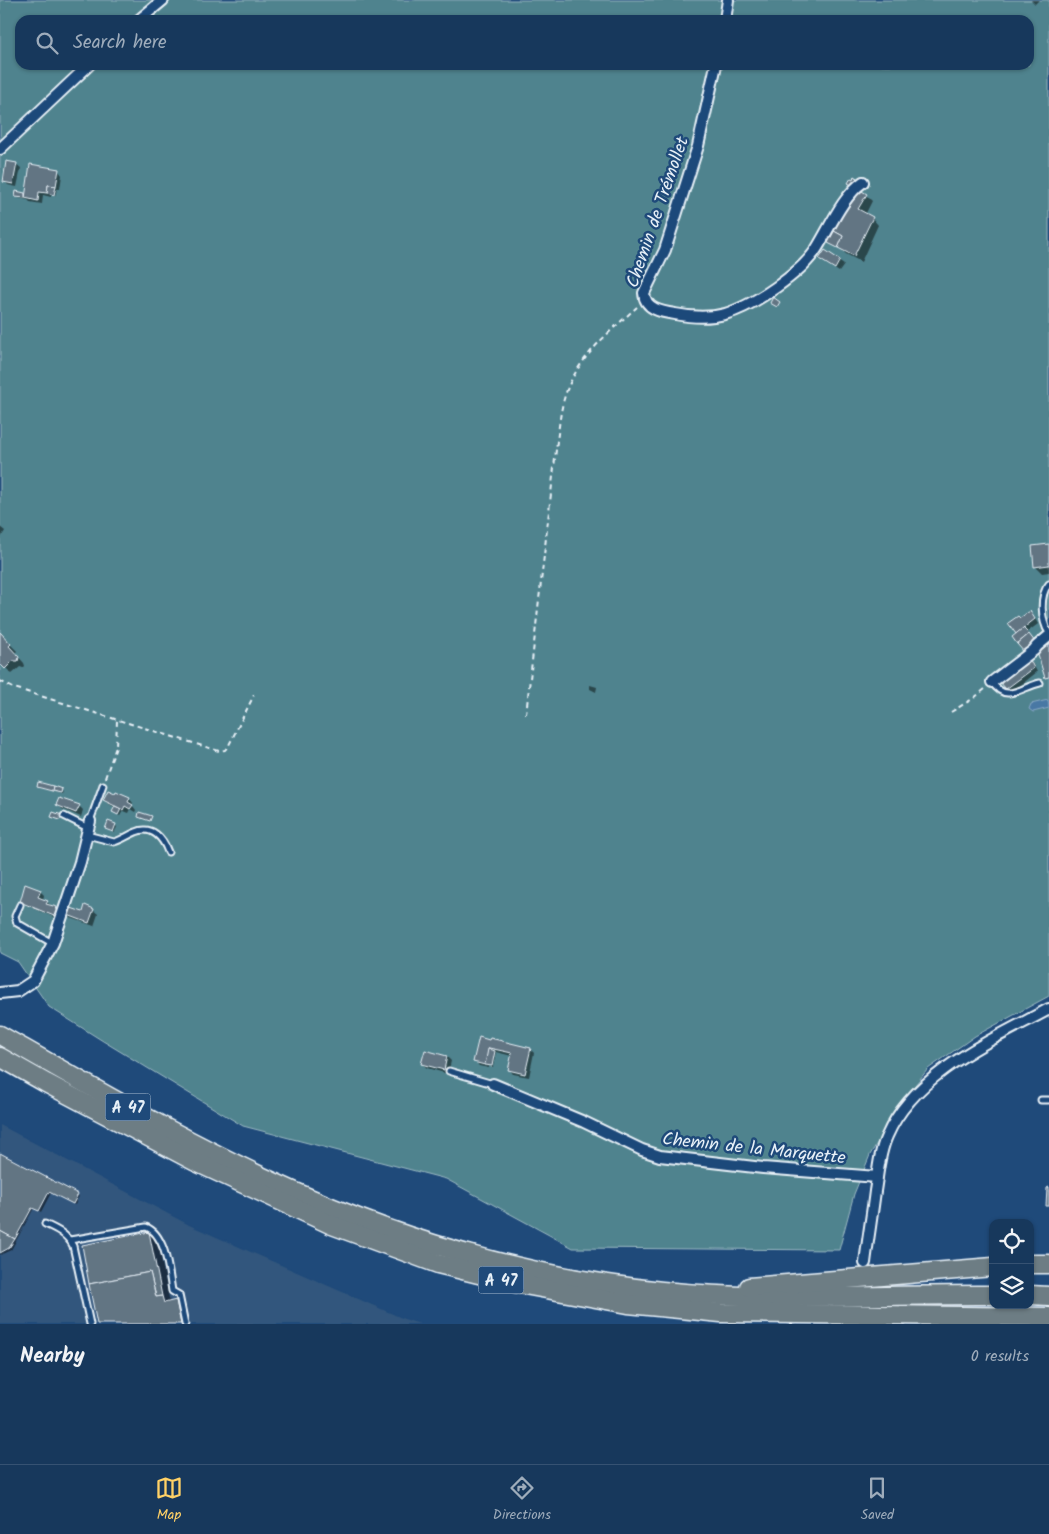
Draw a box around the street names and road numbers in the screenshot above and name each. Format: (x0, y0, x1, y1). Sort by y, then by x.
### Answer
street label: Chemin de Trémollet (619, 132, 698, 292)
road number: A 47 (106, 1094, 150, 1120)
street label: Chemin de la Marquette (661, 1125, 847, 1174)
road number: A 47 (478, 1266, 524, 1294)

